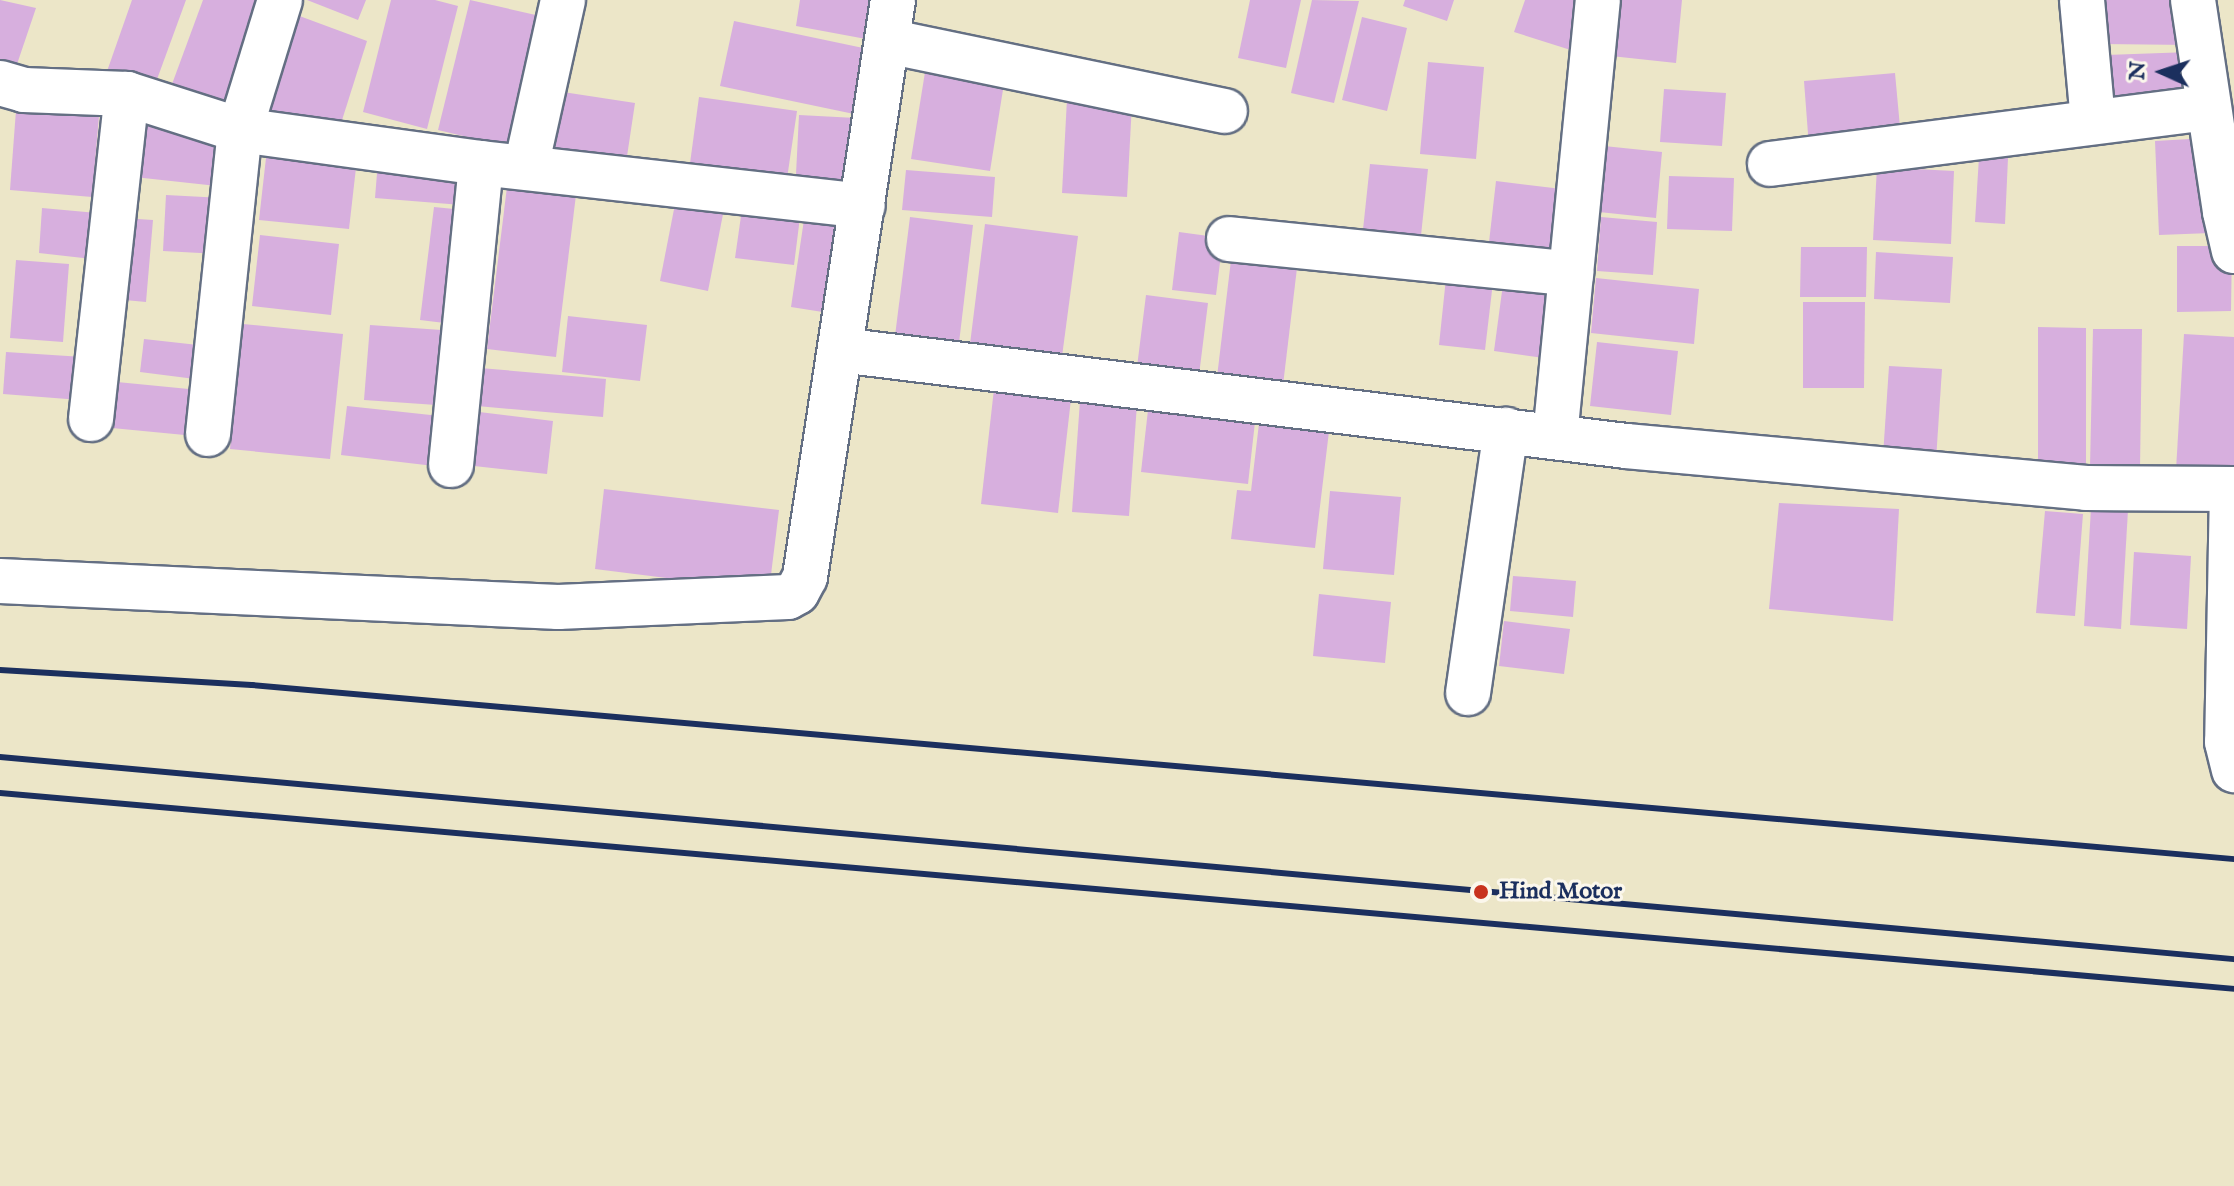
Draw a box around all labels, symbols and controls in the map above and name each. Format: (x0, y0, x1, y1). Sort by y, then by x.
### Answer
north arrow (2122, 32, 2202, 112)
text: N (2124, 61, 2153, 81)
place label: Hind Motor (1499, 878, 1622, 906)
marker: Hind Motor (1470, 881, 1492, 903)

